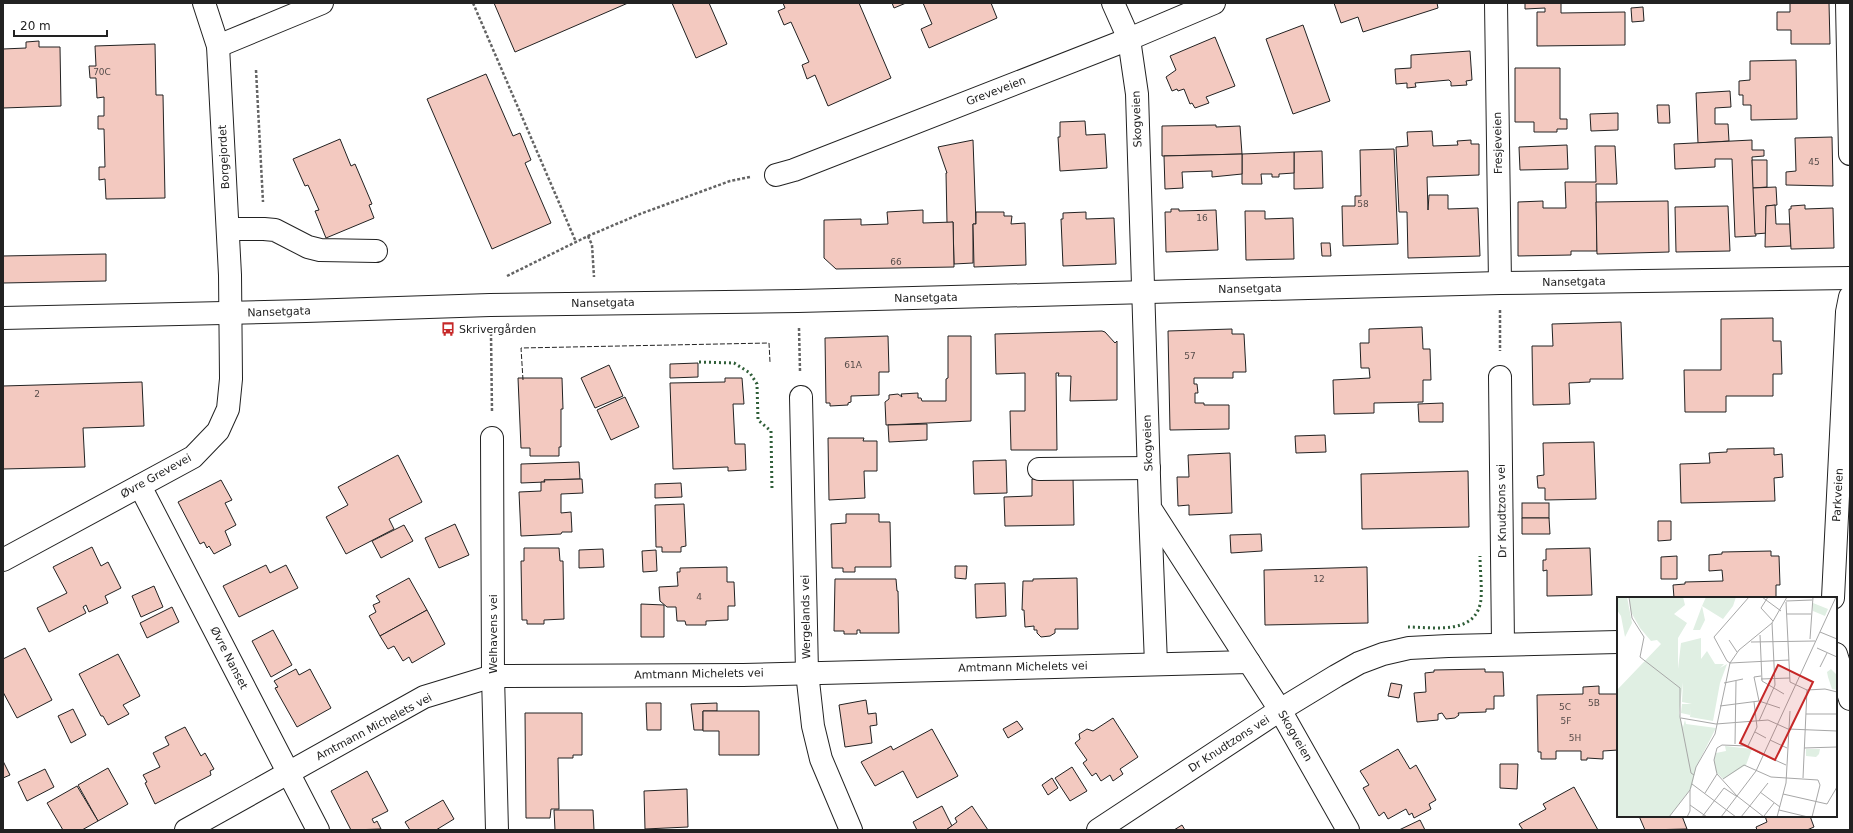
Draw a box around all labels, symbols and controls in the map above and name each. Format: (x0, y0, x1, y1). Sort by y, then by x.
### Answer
scale bar (14, 12, 107, 38)
text: 20 m (20, 19, 51, 33)
house number: 70C (93, 67, 111, 77)
street label: Greveveien (964, 74, 1028, 108)
street label: Skogveien (1130, 90, 1144, 148)
street label: Fresjeveien (1491, 112, 1505, 174)
street label: Borgejordet (216, 124, 232, 190)
house number: 45 (1808, 157, 1820, 167)
house number: 58 (1357, 199, 1369, 209)
house number: 16 (1196, 213, 1208, 223)
house number: 66 (890, 257, 902, 267)
street label: Nansetgata (1542, 275, 1606, 289)
street label: Nansetgata (1218, 282, 1282, 296)
street label: Nansetgata (894, 291, 958, 305)
street label: Nansetgata (571, 296, 635, 310)
street label: Nansetgata (247, 304, 311, 320)
bus stop icon: Skrivergården (440, 321, 456, 337)
place label: Skrivergården (459, 323, 536, 336)
house number: 57 (1184, 351, 1196, 361)
house number: 61A (844, 360, 863, 370)
house number: 2 (34, 389, 40, 399)
street label: Skogveien (1141, 414, 1155, 472)
street label: Øvre Grevevei (118, 451, 194, 501)
street label: Dr Knudtzons vei (1495, 464, 1509, 558)
street label: Parkveien (1830, 468, 1846, 522)
house number: 12 (1313, 574, 1325, 584)
street label: Wergelands vei (799, 575, 813, 659)
house number: 4 (696, 592, 702, 602)
street label: Welhavens vei (487, 594, 500, 674)
inset map (1617, 597, 1837, 817)
street label: Øvre Nanset (208, 625, 251, 692)
street label: Amtmann Michelets vei (958, 659, 1088, 675)
street label: Amtmann Michelets vei (634, 666, 764, 682)
street label: Amtmann Michelets vei (314, 691, 434, 763)
house number: 5B (1588, 698, 1600, 708)
house number: 5C (1559, 702, 1571, 712)
street label: Skogveien (1275, 708, 1315, 764)
street label: Dr Knudtzons vei (1186, 713, 1272, 775)
house number: 5F (1561, 716, 1571, 726)
house number: 5H (1569, 733, 1581, 743)

